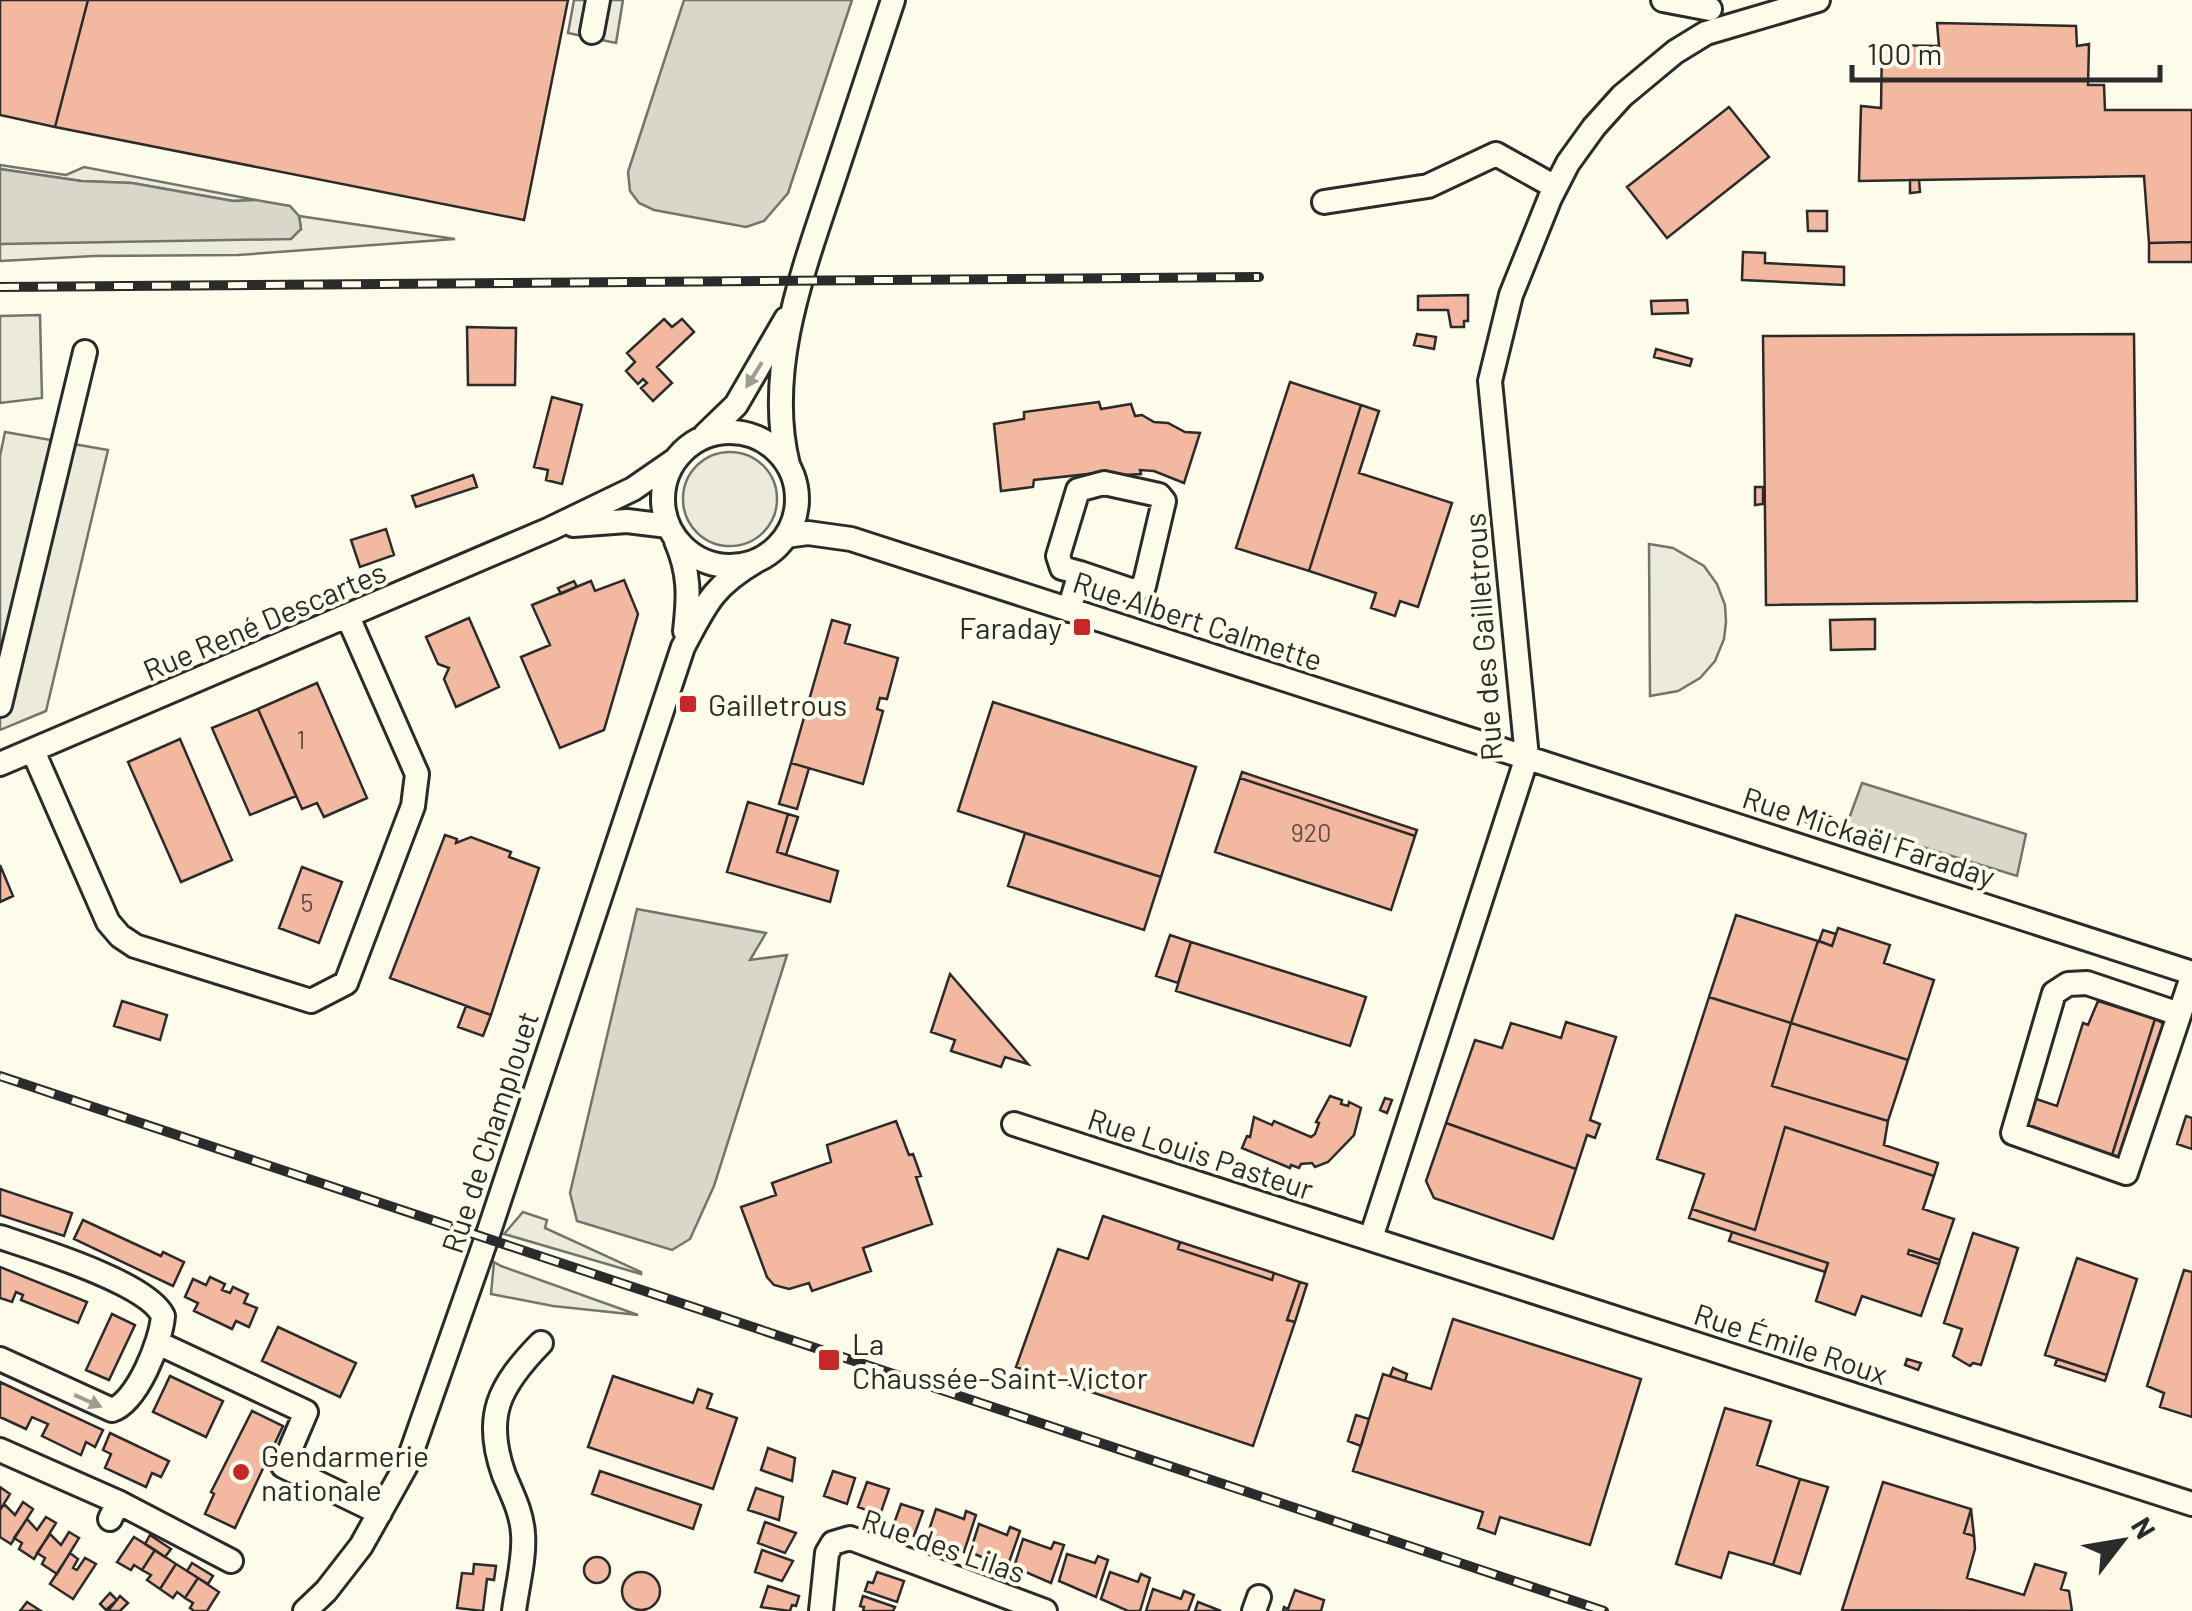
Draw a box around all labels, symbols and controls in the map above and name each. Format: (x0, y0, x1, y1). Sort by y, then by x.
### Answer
scale bar (1852, 20, 2160, 82)
text: 100 m (1867, 35, 1942, 71)
one-way arrow (746, 361, 763, 389)
street label: Rue des Gailletrous (1455, 512, 1509, 762)
street label: Rue René Descartes (137, 553, 391, 687)
street label: Rue Albert Calmette (1069, 563, 1327, 677)
place label: Faraday (959, 609, 1062, 645)
marker: Faraday (1071, 616, 1093, 638)
place label: Gailletrous (708, 686, 847, 722)
marker: Gailletrous (677, 693, 699, 715)
house number: 1 (297, 724, 305, 754)
street label: Rue Mickaël Faraday (1738, 778, 2000, 894)
house number: 920 (1291, 817, 1331, 847)
house number: 5 (301, 887, 313, 917)
street label: Rue de Champlouet (433, 1007, 545, 1257)
street label: Rue Louis Pasteur (1084, 1100, 1318, 1206)
street label: Rue Émile Roux (1690, 1295, 1892, 1391)
place label: La Chaussée-Saint-Victor (852, 1325, 1148, 1395)
marker: La Chaussée-Saint-Victor (816, 1347, 842, 1373)
one-way arrow (74, 1392, 103, 1409)
place label: Gendarmerie nationale (261, 1437, 429, 1507)
marker: Gendarmerie nationale (230, 1461, 252, 1483)
north arrow (2072, 1491, 2172, 1591)
street label: Rue des Lilas (858, 1500, 1030, 1590)
text: N (2125, 1511, 2164, 1544)

